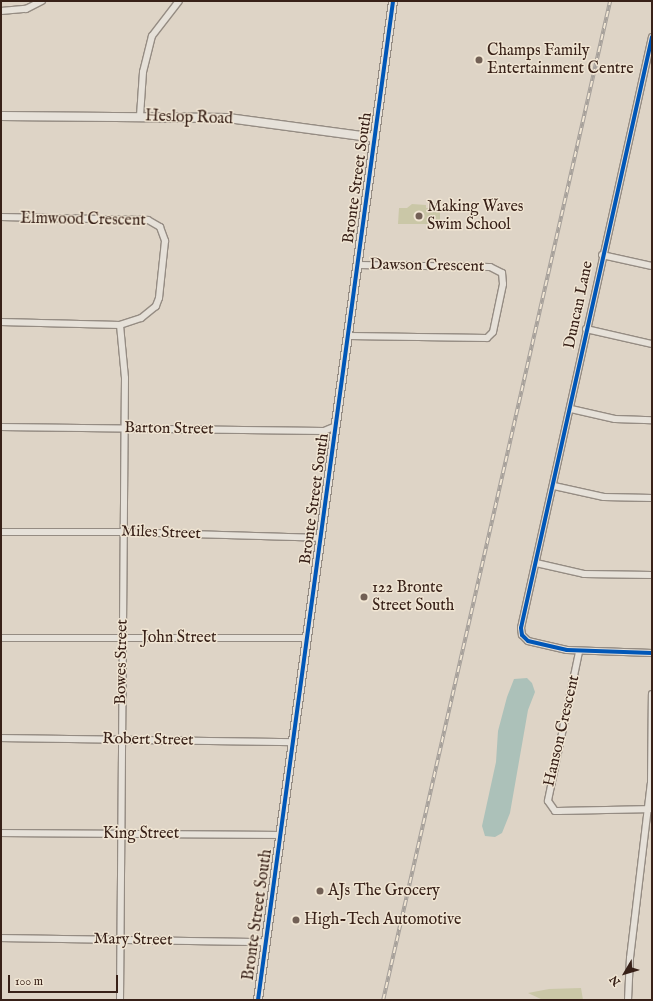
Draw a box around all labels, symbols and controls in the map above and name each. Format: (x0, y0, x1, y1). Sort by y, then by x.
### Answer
place label: Champs Family Entertainment Centre (487, 41, 634, 79)
marker: Champs Family Entertainment Centre (474, 55, 484, 65)
street label: Heslop Road (145, 107, 233, 129)
street label: Bronte Street South (339, 111, 377, 245)
place label: Making Waves Swim School (427, 197, 523, 235)
street label: Elmwood Crescent (20, 209, 146, 231)
marker: Making Waves Swim School (414, 211, 424, 221)
street label: Dawson Crescent (370, 255, 484, 277)
street label: Duncan Lane (560, 259, 598, 351)
street label: Barton Street (124, 419, 214, 439)
street label: Bronte Street South (296, 432, 334, 566)
street label: Miles Street (121, 522, 201, 544)
place label: 122 Bronte Street South (372, 578, 454, 616)
marker: 122 Bronte Street South (359, 592, 369, 602)
street label: Bowes Street (112, 619, 132, 705)
street label: John Street (142, 628, 216, 648)
street label: Hanson Crescent (540, 673, 584, 789)
street label: Robert Street (102, 730, 194, 750)
street label: King Street (103, 824, 179, 844)
street label: Bronte Street South (239, 848, 277, 982)
place label: AJs The Grocery (328, 881, 440, 901)
marker: AJs The Grocery (315, 886, 325, 896)
place label: High-Tech Automotive (304, 910, 461, 930)
marker: High-Tech Automotive (291, 915, 301, 925)
street label: Mary Street (93, 930, 173, 950)
north arrow (605, 953, 645, 993)
scale bar (10, 967, 120, 993)
text: N (607, 972, 624, 988)
text: 100 m (15, 974, 43, 989)

